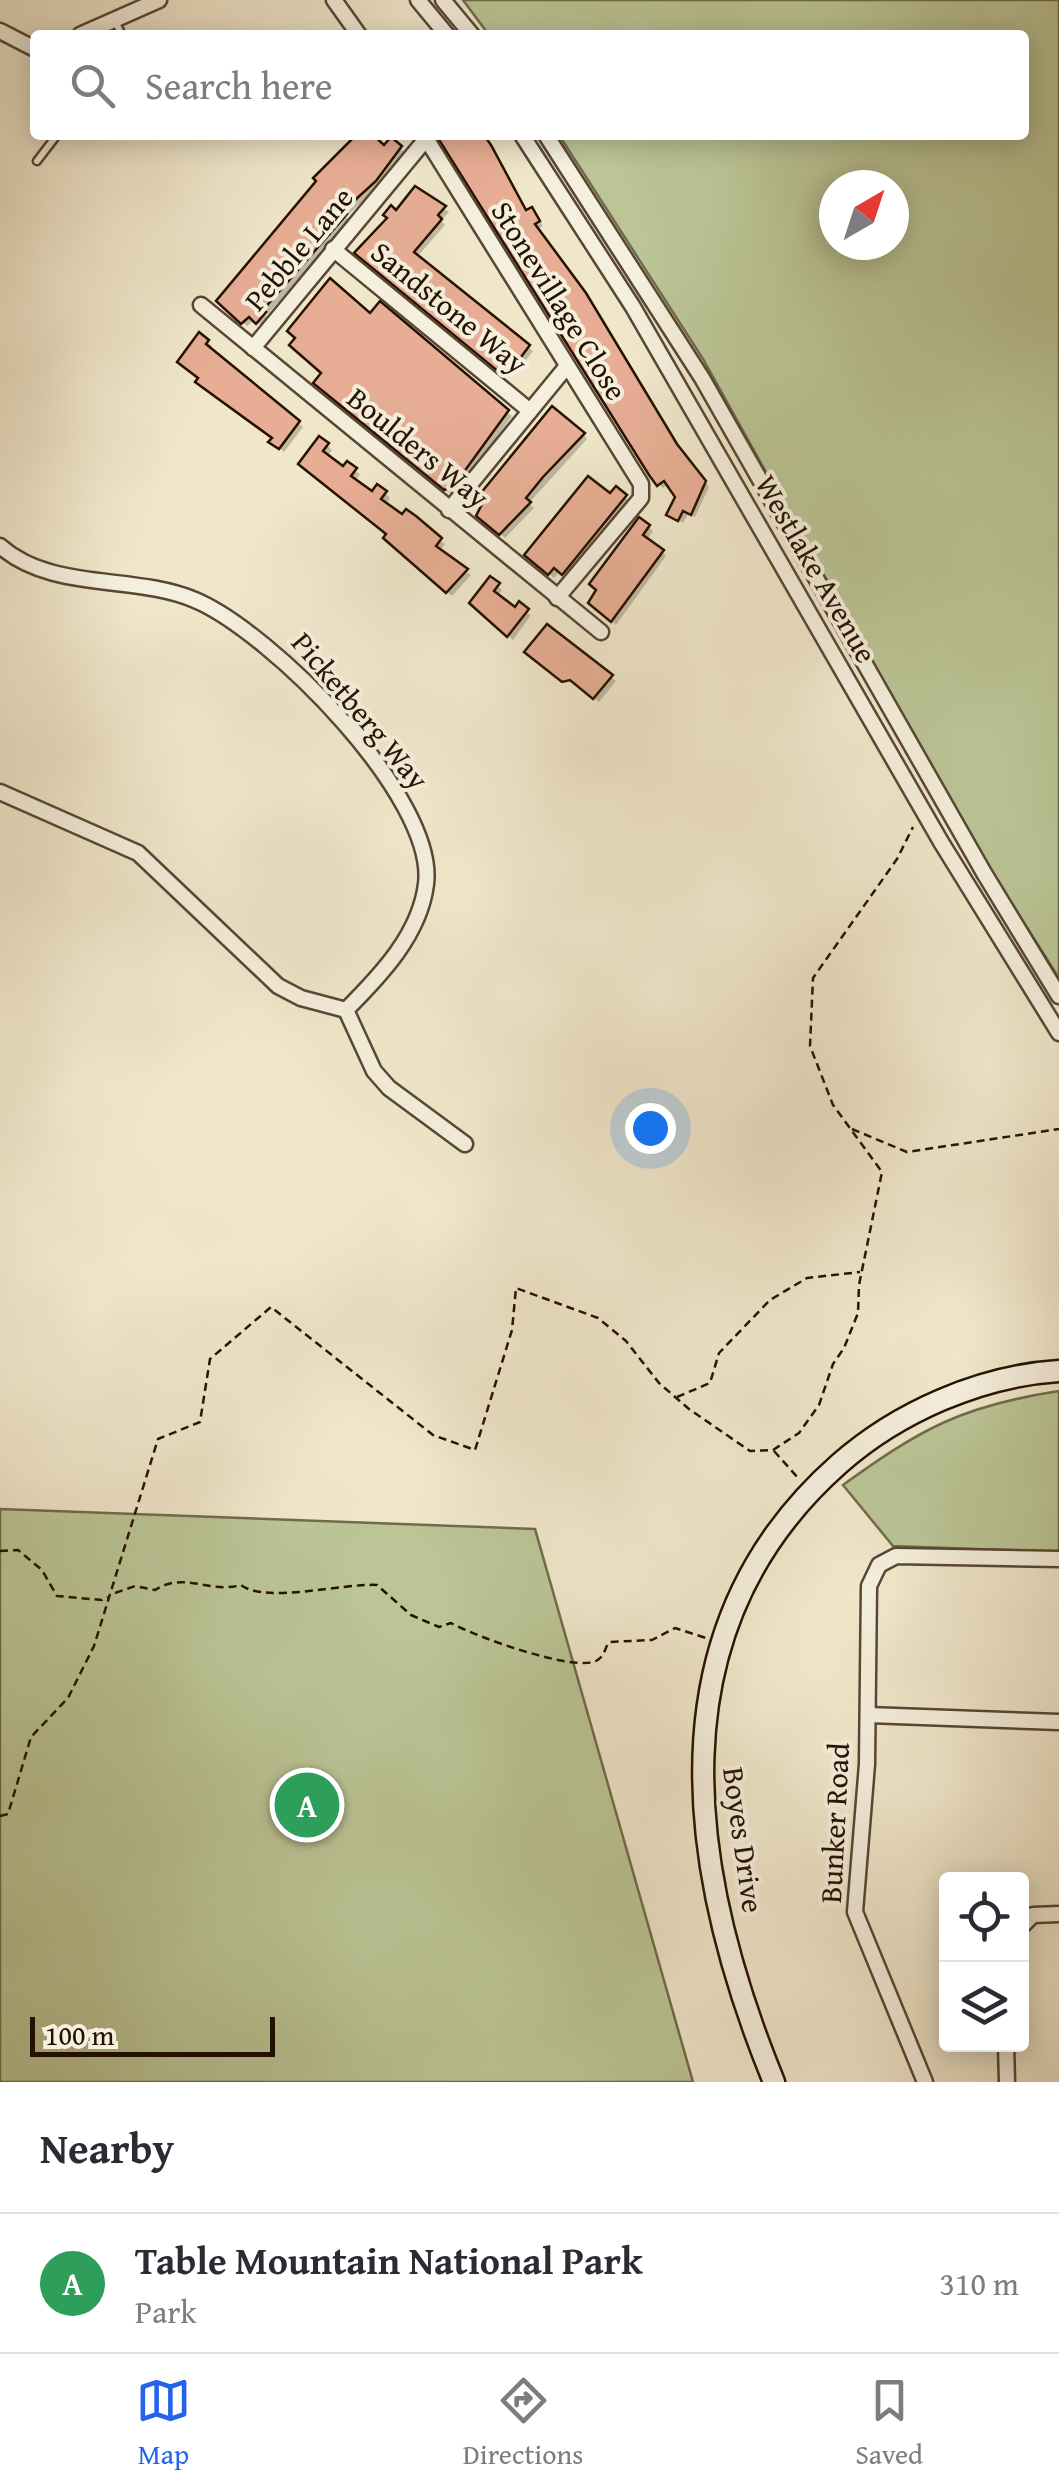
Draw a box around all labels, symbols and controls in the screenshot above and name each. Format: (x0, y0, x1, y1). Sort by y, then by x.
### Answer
search box (30, 30, 1029, 140)
text: Search here (145, 57, 333, 113)
icon: search (65, 58, 120, 113)
north arrow (819, 170, 909, 260)
street label: Pebble Lane (233, 177, 363, 320)
street label: Stonevillage Close (481, 192, 639, 409)
street label: Sandstone Way (362, 230, 538, 384)
street label: Boulders Way (338, 376, 499, 518)
street label: Westlake Avenue (745, 466, 889, 671)
street label: Picketberg Way (282, 622, 440, 799)
your location (625, 1103, 676, 1154)
street label: Bunker Road (808, 1742, 860, 1904)
street label: Boyes Drive (712, 1764, 776, 1915)
pin: A (274, 1768, 340, 1842)
map controls (939, 1872, 1029, 2052)
button: locate (939, 1872, 1029, 1962)
button: layers (939, 1962, 1029, 2052)
scale bar (30, 2012, 275, 2056)
text: 100 m (45, 2014, 114, 2055)
text: Nearby (40, 2117, 174, 2178)
text: Table Mountain National Park (135, 2232, 643, 2288)
text: A (62, 2260, 83, 2307)
text: 310 m (940, 2260, 1019, 2307)
text: Park (135, 2288, 197, 2335)
tab: Map (136, 2373, 191, 2474)
tab: Directions (463, 2373, 583, 2474)
tab: Saved (855, 2373, 923, 2474)

